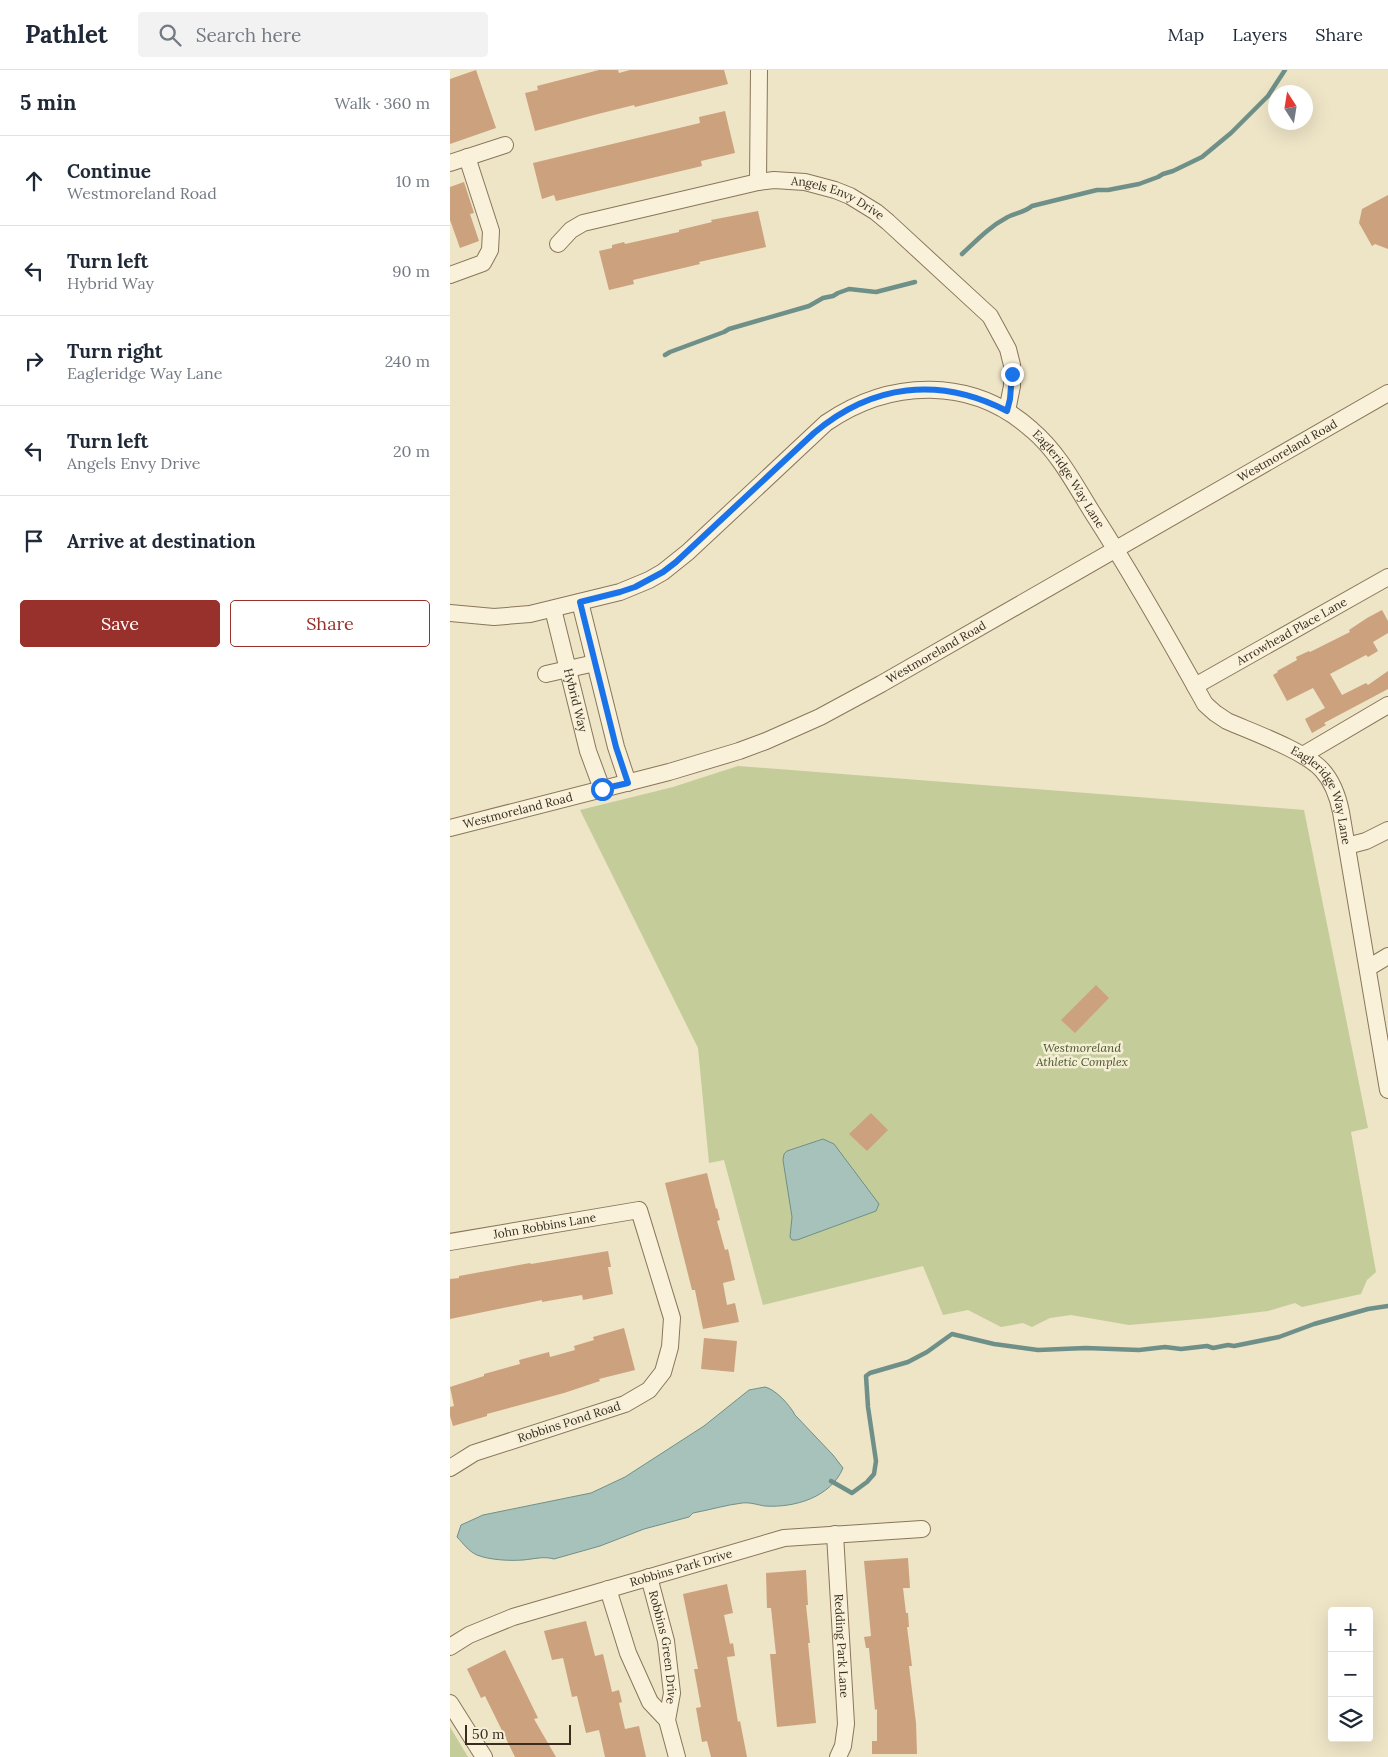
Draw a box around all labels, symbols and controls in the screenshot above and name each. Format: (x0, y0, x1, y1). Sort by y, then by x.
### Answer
search box (138, 12, 488, 57)
text: Pathlet (25, 19, 108, 50)
icon: search (156, 21, 184, 49)
text: Search here (196, 23, 301, 47)
text: Map (1168, 23, 1204, 46)
text: Layers (1232, 23, 1287, 46)
text: Share (1315, 23, 1363, 46)
north arrow (1268, 85, 1313, 130)
text: 5 min (20, 89, 76, 116)
text: Walk · 360 m (334, 93, 430, 113)
text: Continue (67, 159, 151, 183)
icon: ahead (20, 167, 48, 195)
text: 10 m (396, 171, 430, 191)
street label: Angels Envy Drive (790, 173, 888, 223)
text: Westmoreland Road (67, 183, 217, 203)
text: Turn left (67, 249, 148, 273)
icon: left (20, 257, 48, 285)
text: 90 m (392, 261, 430, 281)
text: Hybrid Way (67, 273, 154, 293)
text: Turn right (67, 339, 163, 363)
icon: right (20, 347, 48, 375)
text: 240 m (385, 351, 430, 371)
text: Eagleridge Way Lane (67, 363, 222, 383)
route end (1001, 363, 1024, 386)
street label: Westmoreland Road (1235, 416, 1340, 485)
street label: Eagleridge Way Lane (1030, 426, 1109, 531)
text: Turn left (67, 429, 148, 453)
icon: left (20, 437, 48, 465)
text: 20 m (393, 441, 430, 461)
text: Angels Envy Drive (67, 453, 200, 473)
icon: arrive (20, 527, 48, 555)
text: Arrive at destination (67, 529, 256, 553)
street label: Arrowhead Place Lane (1233, 594, 1350, 669)
button: Save (20, 600, 220, 647)
button: Share (230, 600, 430, 647)
street label: Westmoreland Road (883, 617, 989, 686)
street label: Hybrid Way (561, 667, 591, 734)
street label: Eagleridge Way Lane (1288, 742, 1354, 846)
route start (591, 778, 614, 801)
street label: Westmoreland Road (461, 789, 574, 831)
park label: Westmoreland Athletic Complex (1035, 1040, 1129, 1069)
street label: John Robbins Lane (491, 1209, 598, 1242)
street label: Robbins Pond Road (515, 1398, 622, 1445)
street label: Robbins Park Drive (628, 1545, 734, 1590)
street label: Robbins Green Drive (646, 1589, 680, 1706)
street label: Redding Park Lane (831, 1593, 852, 1699)
map controls (1328, 1607, 1373, 1742)
button: + (1328, 1607, 1373, 1652)
button: − (1328, 1652, 1373, 1697)
button: layers (1328, 1697, 1373, 1742)
scale bar (465, 1722, 571, 1745)
text: 50 m (472, 1725, 505, 1743)

